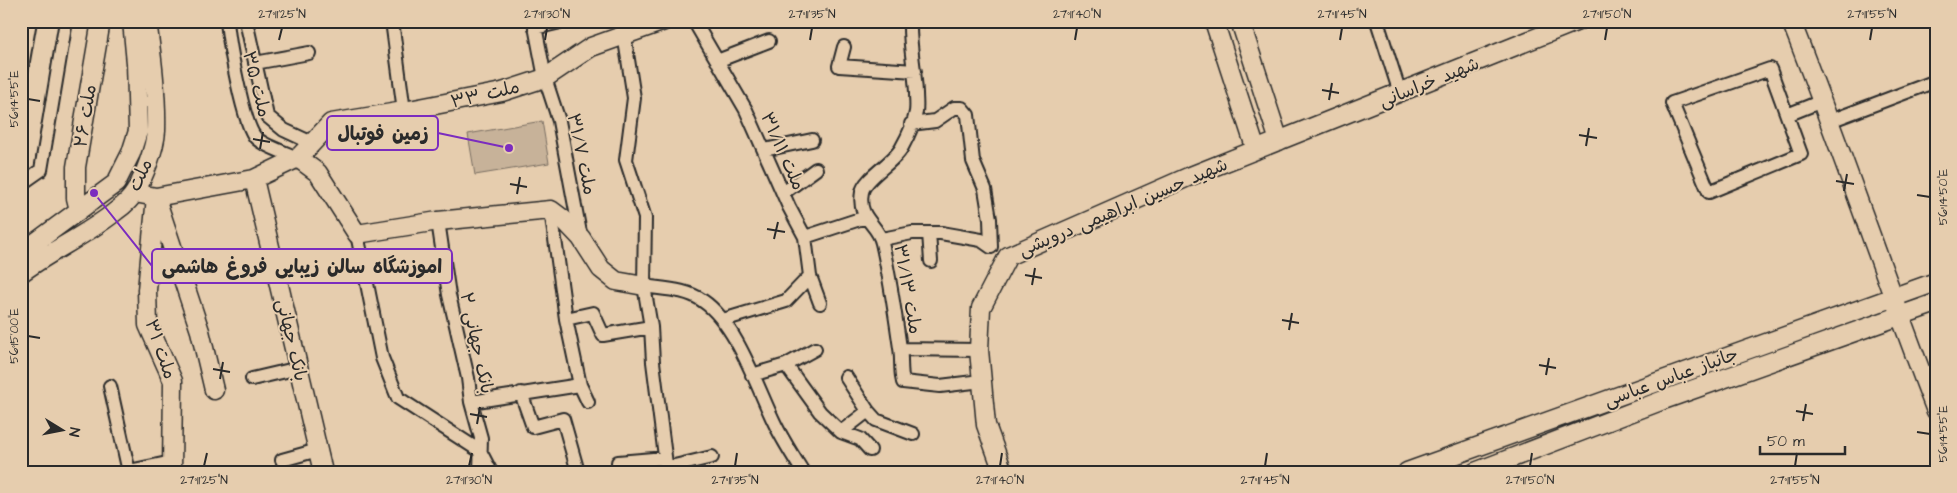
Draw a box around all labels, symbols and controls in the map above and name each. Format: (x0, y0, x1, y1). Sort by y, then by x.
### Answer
text: 27°11'25"N (258, 6, 306, 23)
text: 27°11'30"N (524, 6, 570, 23)
text: 27°11'35"N (789, 6, 836, 23)
text: 27°11'40"N (1053, 6, 1101, 23)
text: 27°11'45"N (1318, 6, 1367, 23)
text: 27°11'50"N (1583, 6, 1632, 23)
text: 27°11'55"N (1847, 6, 1897, 23)
street label: ملت ۳۵ (236, 48, 277, 120)
street label: شهید خراسانی (1375, 51, 1483, 114)
text: 56°14'55"E (6, 70, 23, 128)
street label: ملت ۳۳ (448, 74, 522, 115)
street label: ملت ۲۶ (68, 83, 103, 149)
street label: ملت ۳۱/۱۱ (754, 108, 811, 194)
street label: ملت ۳۱/۷ (561, 111, 602, 197)
callout: زمین فوتبال (327, 116, 438, 150)
text: زمین فوتبال (338, 121, 428, 148)
street label: شهید حسین ابراهیمی درویشی (1015, 152, 1232, 263)
street label: ملت (122, 155, 159, 196)
text: 56°14'50"E (1935, 169, 1952, 225)
street label: ملت ۳۱/۱۳ (887, 242, 928, 336)
callout: اموزشگاه سالن زیبایی فروغ هاشمی (152, 249, 452, 283)
text: اموزشگاه سالن زیبایی فروغ هاشمی (162, 254, 442, 281)
street label: بانک جهانی ۲ (454, 290, 499, 396)
street label: بانک جهانی (270, 297, 313, 384)
text: 56°15'00"E (6, 308, 23, 364)
street label: ملت ۳۱ (139, 316, 182, 382)
street label: جانباز عباس عباسی (1601, 342, 1742, 413)
text: 56°14'55"E (1935, 405, 1952, 463)
north arrow (38, 406, 88, 456)
scale bar (1760, 423, 1844, 455)
text: N (63, 426, 84, 438)
text: 50 m (1767, 431, 1805, 452)
text: 27°11'25"N (180, 472, 228, 489)
text: 27°11'30"N (446, 472, 492, 489)
text: 27°11'35"N (712, 472, 759, 489)
text: 27°11'40"N (976, 472, 1024, 489)
text: 27°11'45"N (1241, 472, 1290, 489)
text: 27°11'50"N (1506, 472, 1555, 489)
text: 27°11'55"N (1770, 472, 1820, 489)

